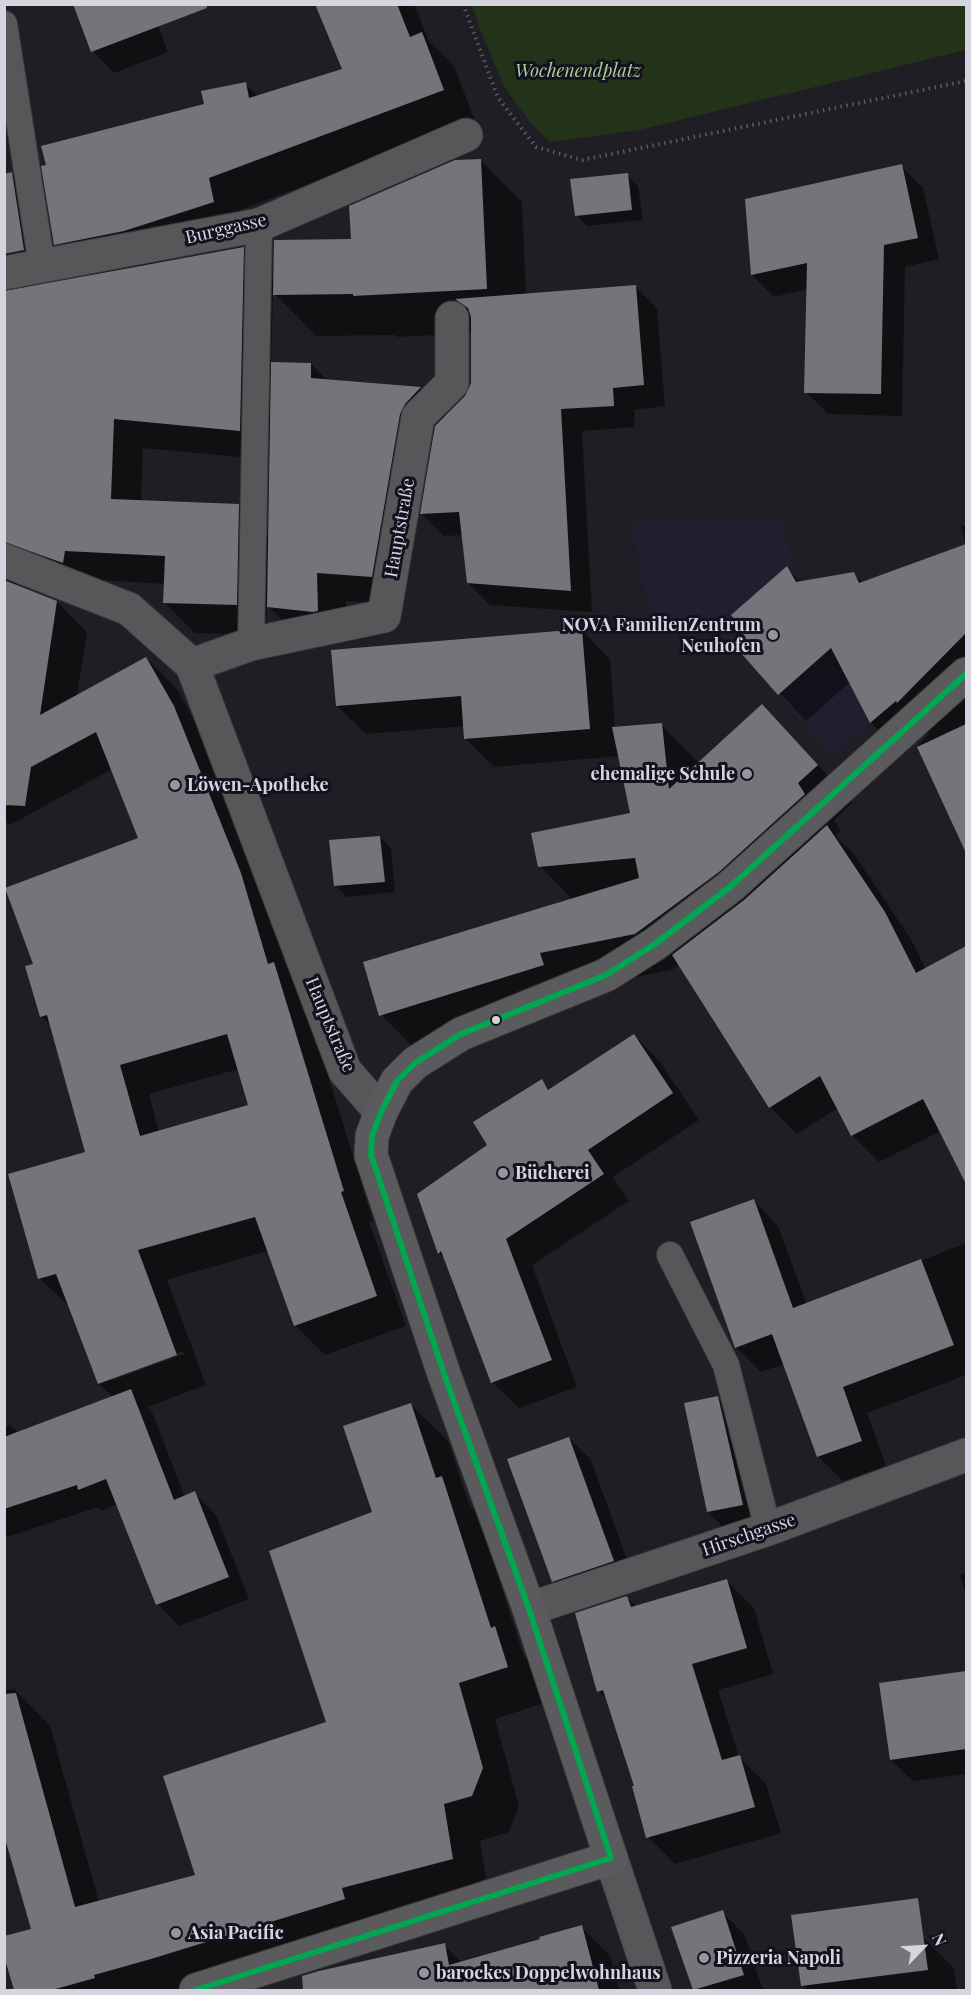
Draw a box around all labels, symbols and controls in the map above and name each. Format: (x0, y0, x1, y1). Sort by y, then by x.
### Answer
park label: Wochenendplatz (515, 60, 641, 82)
street label: Burggasse (183, 209, 269, 249)
street label: Hauptstraße (381, 476, 419, 580)
place label: NOVA FamilienZentrum Neuhofen (562, 614, 761, 656)
marker: NOVA FamilienZentrum Neuhofen (766, 628, 780, 642)
place label: ehemalige Schule (590, 763, 735, 785)
marker: ehemalige Schule (740, 767, 754, 781)
place label: Löwen-Apotheke (187, 774, 329, 796)
marker: Löwen-Apotheke (168, 778, 182, 792)
street label: Hauptstraße (300, 974, 360, 1076)
unlabelled marker (490, 1014, 502, 1026)
place label: Bücherei (515, 1162, 590, 1184)
marker: Bücherei (496, 1166, 510, 1180)
street label: Hirschgasse (699, 1509, 799, 1561)
north arrow (893, 1917, 953, 1977)
place label: Asia Pacific (188, 1922, 284, 1944)
marker: Asia Pacific (169, 1926, 183, 1940)
text: N (928, 1930, 952, 1949)
place label: Pizzeria Napoli (716, 1947, 841, 1969)
marker: Pizzeria Napoli (697, 1951, 711, 1965)
place label: barockes Doppelwohnhaus (436, 1962, 661, 1984)
marker: barockes Doppelwohnhaus (417, 1966, 431, 1980)

